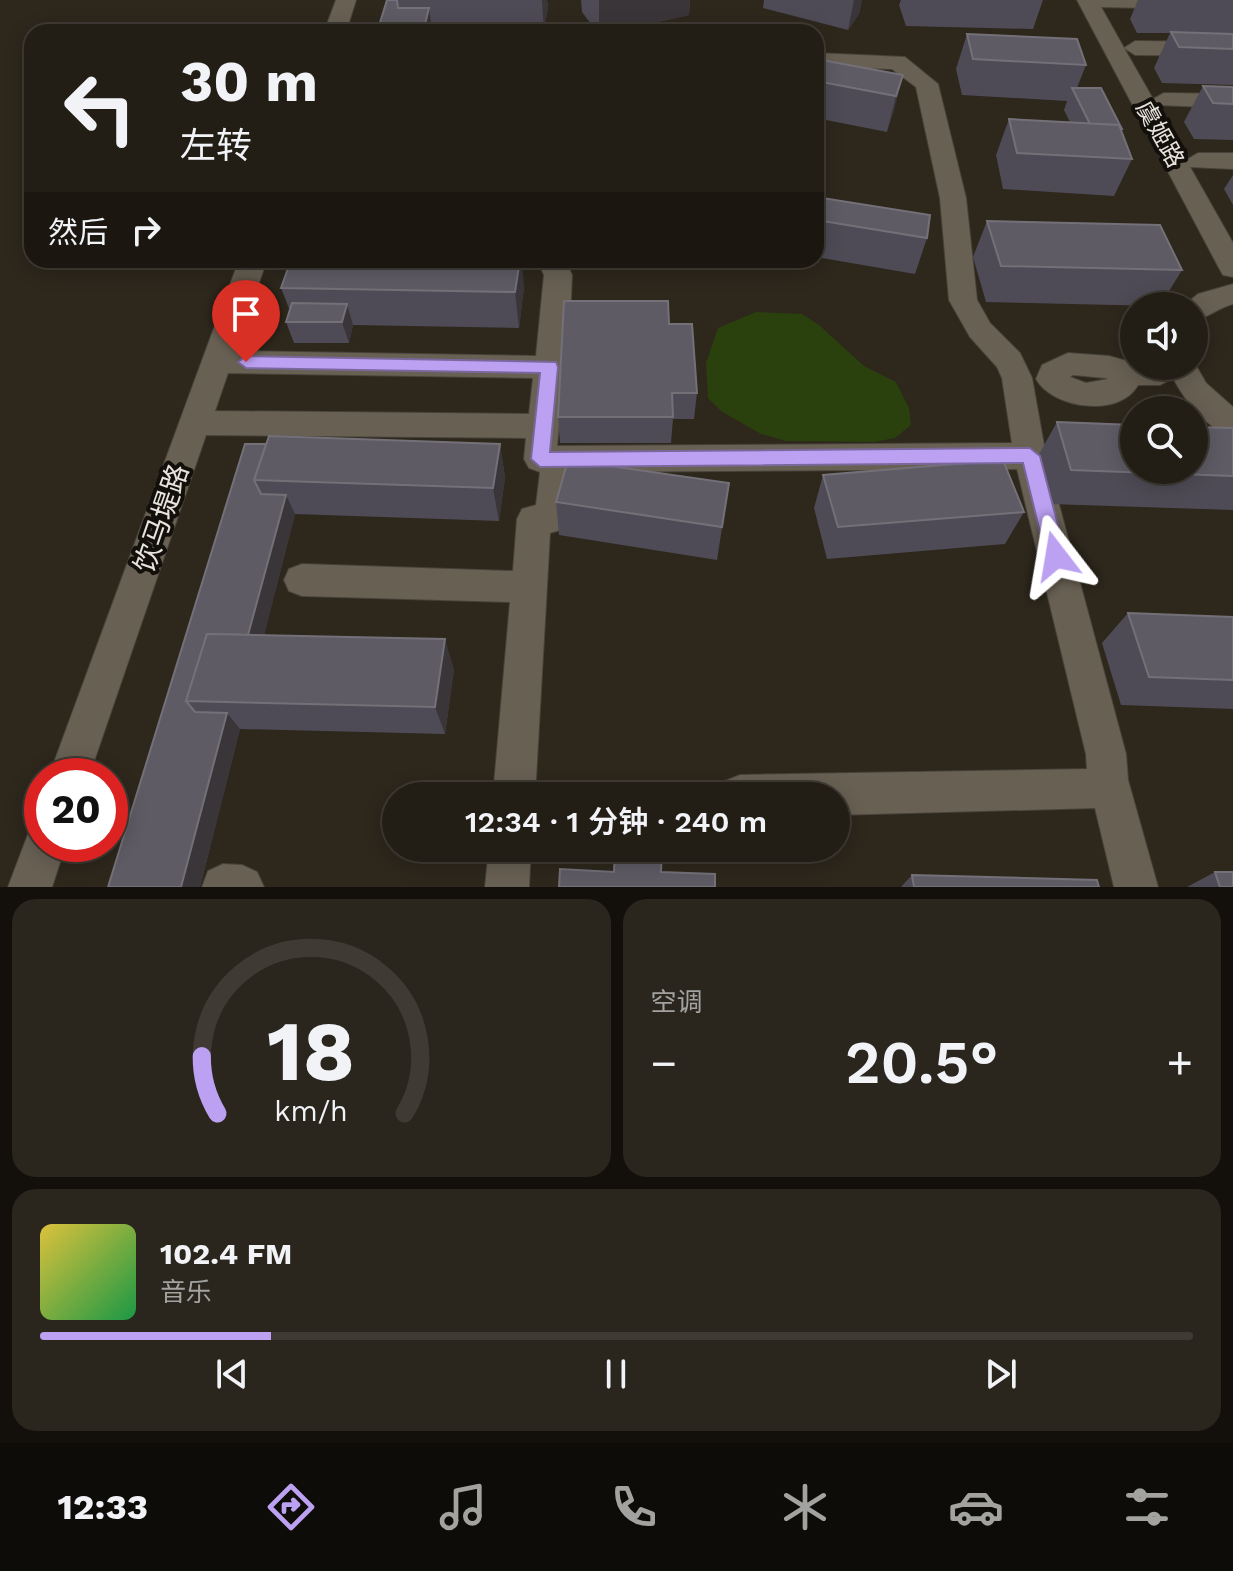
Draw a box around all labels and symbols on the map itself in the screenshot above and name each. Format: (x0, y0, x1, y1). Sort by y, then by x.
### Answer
street label: 虞姬路 (1130, 96, 1190, 172)
pin (212, 280, 280, 362)
street label: 饮马堤路 (128, 460, 195, 576)
position arrow (1014, 514, 1098, 598)
speed limit sign: 20 (24, 758, 128, 862)

